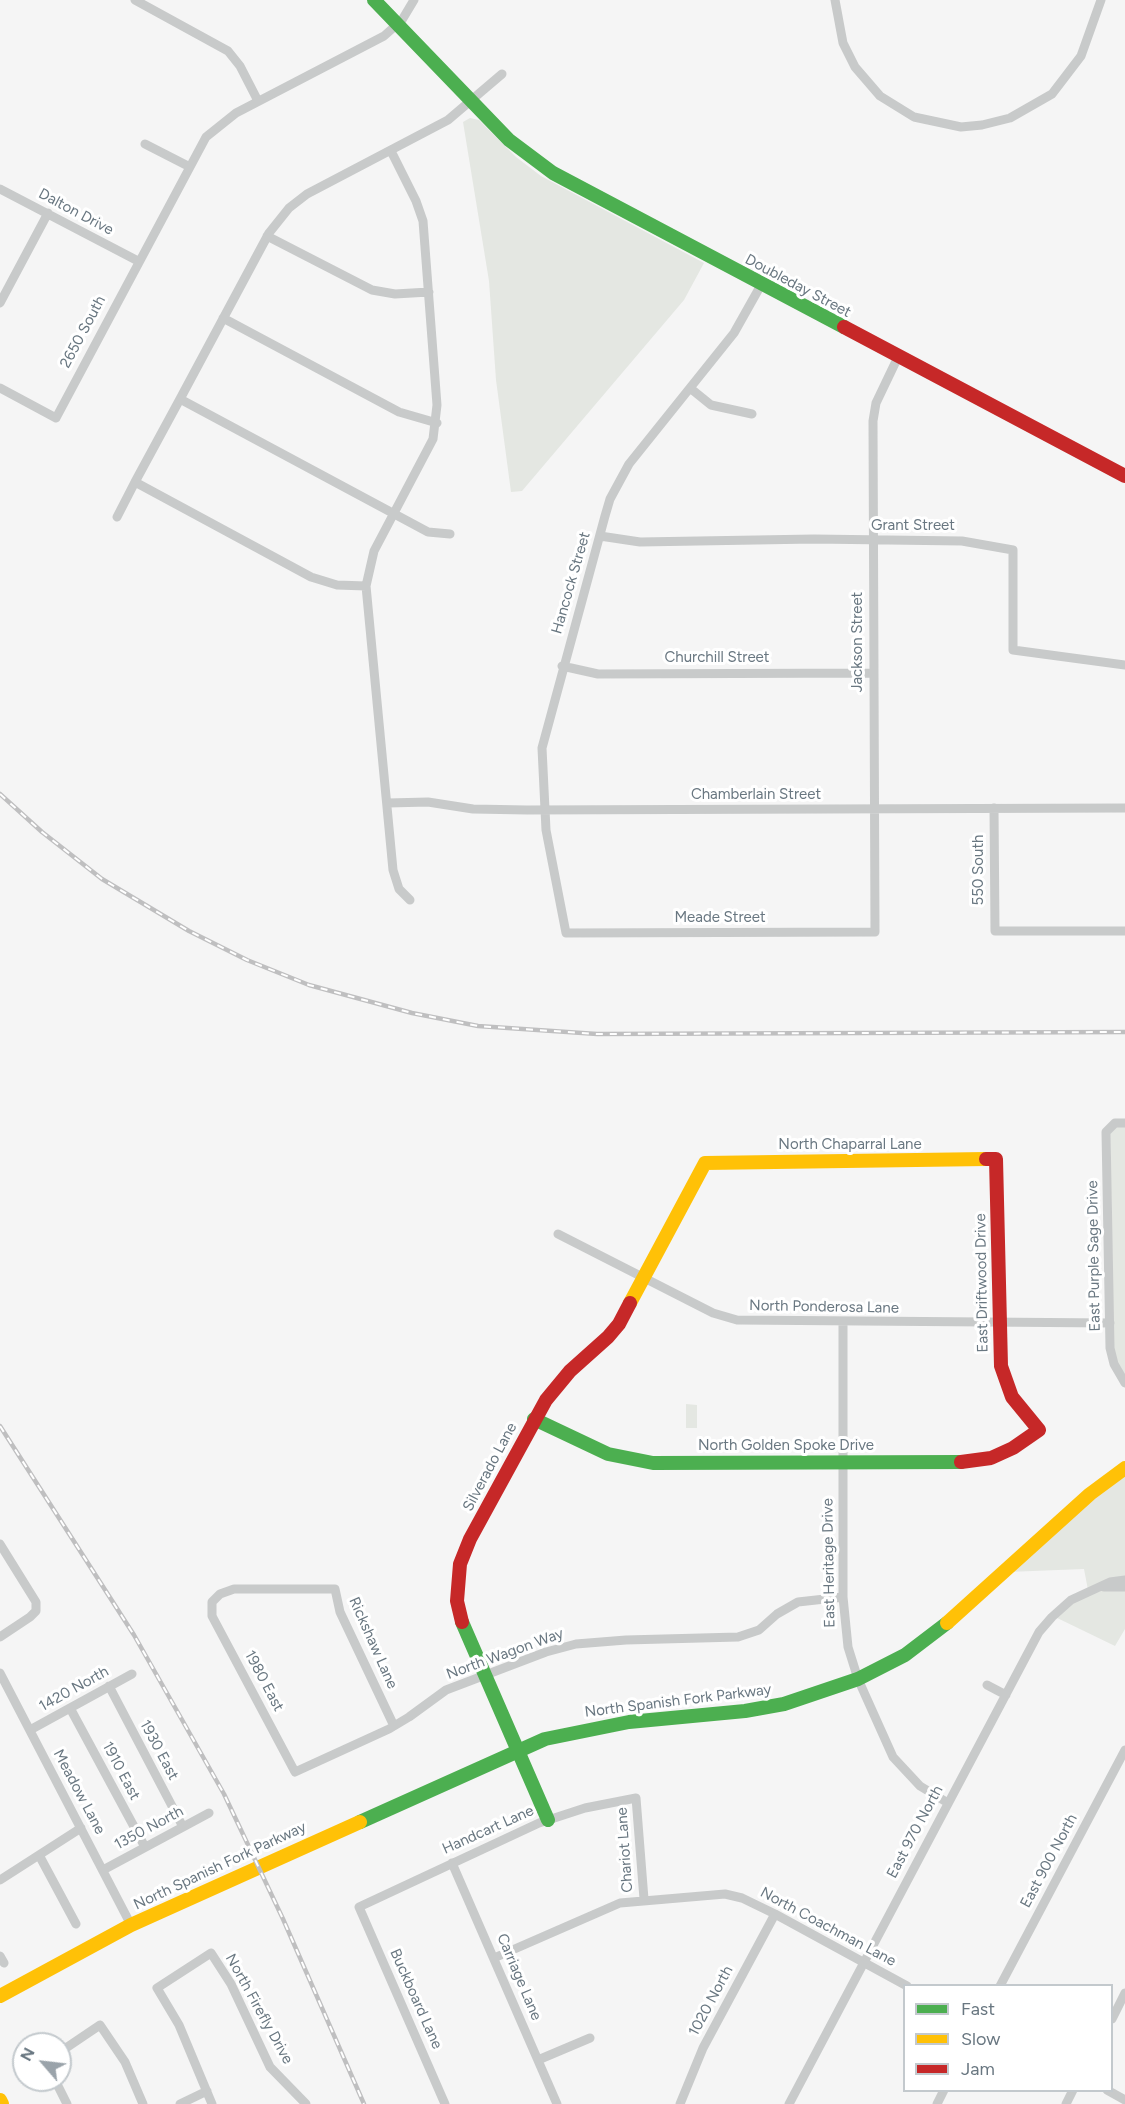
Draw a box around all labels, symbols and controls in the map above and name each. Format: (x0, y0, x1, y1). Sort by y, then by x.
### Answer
street label: Dalton Drive (35, 185, 117, 239)
street label: Doubleday Street (742, 250, 854, 322)
street label: 2650 South (56, 293, 110, 371)
street label: Grant Street (871, 517, 955, 535)
street label: Hancock Street (548, 530, 594, 636)
street label: Jackson Street (849, 592, 867, 692)
street label: Churchill Street (665, 649, 769, 667)
street label: Chamberlain Street (691, 786, 821, 804)
street label: 550 South (970, 835, 988, 905)
street label: Meade Street (674, 909, 766, 927)
street label: North Chaparral Lane (778, 1136, 922, 1154)
street label: East Purple Sage Drive (1084, 1180, 1104, 1332)
street label: East Driftwood Drive (972, 1213, 992, 1353)
street label: North Ponderosa Lane (749, 1297, 899, 1317)
street label: Silverado Lane (459, 1420, 521, 1514)
street label: North Golden Spoke Drive (698, 1437, 874, 1455)
street label: East Heritage Drive (819, 1498, 839, 1628)
street label: Rickshaw Lane (345, 1594, 401, 1692)
street label: North Wagon Way (444, 1624, 566, 1684)
street label: 1980 East (240, 1647, 288, 1715)
street label: 1420 North (36, 1663, 112, 1715)
street label: North Spanish Fork Parkway (584, 1681, 772, 1721)
street label: 1930 East (136, 1717, 182, 1783)
street label: 1910 East (98, 1739, 144, 1803)
street label: Meadow Lane (49, 1747, 109, 1837)
street label: East 970 North (883, 1783, 947, 1881)
street label: 1350 North (111, 1802, 187, 1854)
street label: Handcart Lane (439, 1802, 537, 1858)
street label: Chariot Lane (613, 1807, 637, 1893)
street label: East 900 North (1017, 1811, 1081, 1911)
street label: North Spanish Fork Parkway (131, 1818, 309, 1914)
street label: North Coachman Lane (757, 1884, 899, 1970)
street label: Carriage Lane (493, 1931, 545, 2023)
street label: Buckboard Lane (386, 1946, 446, 2052)
street label: North Firefly Drive (221, 1951, 297, 2067)
street label: 1020 North (685, 1963, 737, 2039)
legend (903, 1984, 1113, 2092)
text: Fast (961, 1998, 995, 2020)
text: Slow (961, 2028, 1000, 2050)
north arrow (12, 2032, 72, 2092)
text: N (16, 2044, 39, 2064)
text: Jam (961, 2058, 995, 2080)

